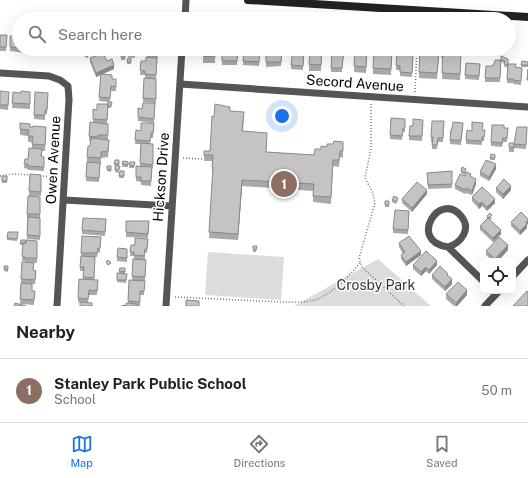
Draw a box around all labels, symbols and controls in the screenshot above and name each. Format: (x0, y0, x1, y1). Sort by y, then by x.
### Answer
search box (12, 12, 516, 56)
icon: search (26, 23, 48, 45)
text: Search here (58, 26, 142, 43)
street label: Secord Avenue (306, 72, 404, 94)
your location (272, 106, 292, 126)
street label: Owen Avenue (43, 115, 63, 205)
street label: Hickson Drive (150, 132, 172, 222)
pin: 1 (271, 169, 297, 199)
map controls (480, 258, 516, 294)
button: locate (480, 258, 516, 294)
park label: Crosby Park (337, 277, 416, 293)
text: Nearby (16, 322, 75, 342)
text: Stanley Park Public School (54, 375, 247, 392)
text: 1 (26, 383, 32, 398)
text: 50 m (481, 383, 512, 398)
text: School (54, 392, 96, 407)
tab: Map (70, 433, 93, 469)
tab: Directions (234, 433, 285, 469)
tab: Saved (426, 433, 458, 469)

